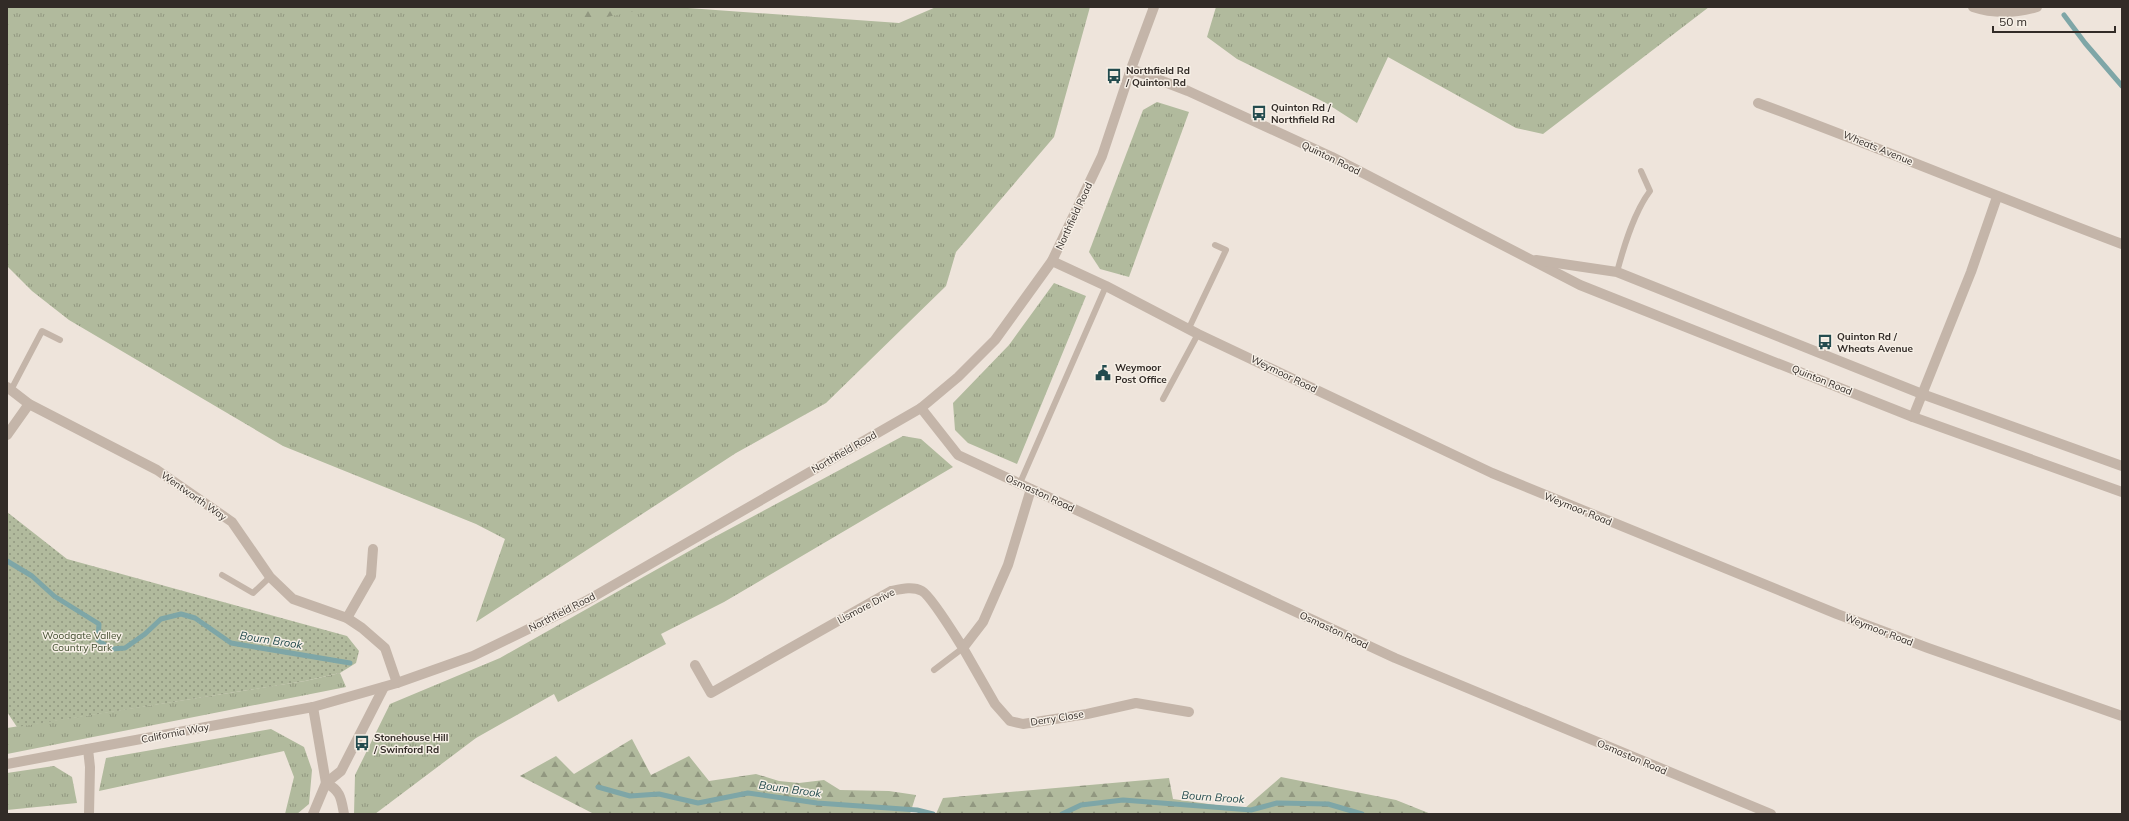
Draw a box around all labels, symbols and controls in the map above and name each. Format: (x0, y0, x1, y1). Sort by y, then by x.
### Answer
scale bar (1993, 8, 2115, 34)
text: 50 m (1999, 14, 2027, 29)
place label: Northfield Rd / Quinton Rd (1125, 64, 1190, 89)
bus stop icon: Northfield Rd / Quinton Rd (1105, 67, 1123, 85)
place label: Quinton Rd / Northfield Rd (1271, 101, 1335, 126)
bus stop icon: Quinton Rd / Northfield Rd (1250, 104, 1268, 122)
street label: Wheats Avenue (1841, 128, 1915, 168)
street label: Quinton Road (1299, 138, 1363, 178)
street label: Northfield Road (1053, 180, 1095, 252)
place label: Quinton Rd / Wheats Avenue (1837, 330, 1913, 355)
bus stop icon: Quinton Rd / Wheats Avenue (1816, 333, 1834, 351)
street label: Weymoor Road (1249, 352, 1319, 396)
place label: Weymoor Post Office (1115, 361, 1167, 386)
street label: Quinton Road (1790, 362, 1854, 398)
public building icon: Weymoor Post Office (1094, 364, 1112, 382)
street label: Northfield Road (809, 428, 879, 476)
street label: Wentworth Way (159, 468, 230, 524)
street label: Osmaston Road (1003, 471, 1077, 515)
street label: Weymoor Road (1542, 489, 1614, 529)
street label: Lismore Drive (835, 585, 897, 627)
street label: Northfield Road (526, 590, 598, 634)
street label: Osmaston Road (1297, 608, 1371, 652)
street label: Weymoor Road (1843, 611, 1915, 649)
water label: Bourn Brook (239, 628, 304, 652)
park label: Woodgate Valley Country Park (42, 629, 122, 654)
street label: Derry Close (1029, 707, 1085, 729)
street label: California Way (140, 720, 211, 746)
place label: Stonehouse Hill / Swinford Rd (373, 731, 448, 756)
bus stop icon: Stonehouse Hill / Swinford Rd (353, 734, 371, 752)
street label: Osmaston Road (1595, 736, 1669, 778)
water label: Bourn Brook (758, 778, 823, 800)
water label: Bourn Brook (1181, 788, 1245, 806)

